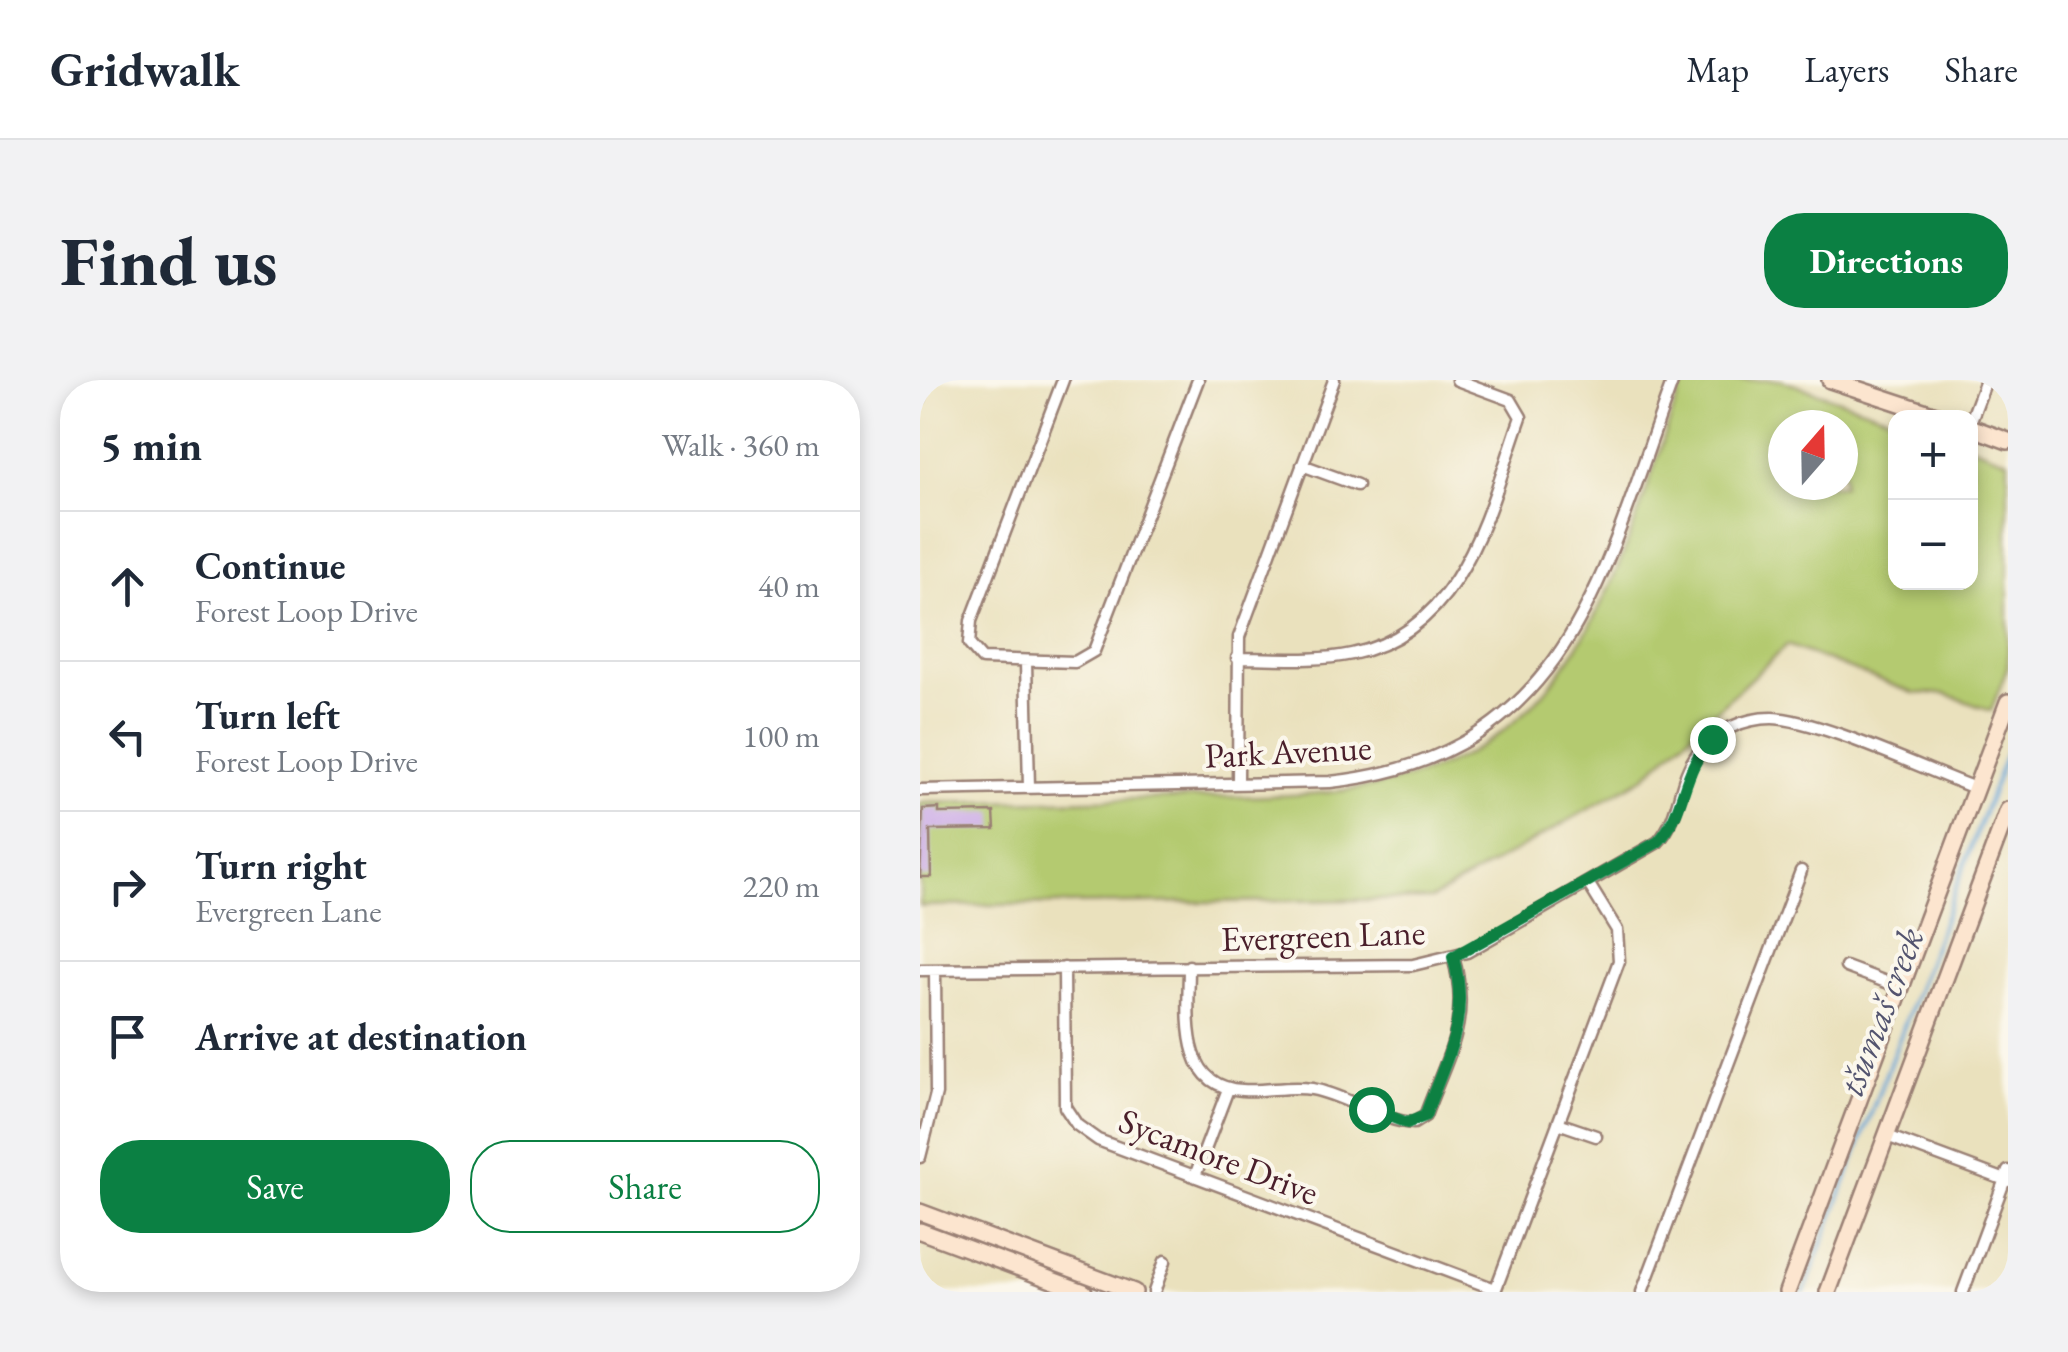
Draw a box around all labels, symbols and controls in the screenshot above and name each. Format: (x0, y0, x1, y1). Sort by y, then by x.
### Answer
text: Gridwalk (50, 38, 240, 100)
text: Map (1686, 47, 1749, 92)
text: Layers (1804, 47, 1889, 92)
text: Share (1944, 47, 2018, 92)
button: Directions (1764, 213, 2008, 308)
text: Find us (60, 215, 278, 306)
north arrow (1768, 410, 1858, 500)
map controls (1888, 410, 1978, 590)
button: + (1888, 410, 1978, 500)
text: 5 min (100, 418, 202, 473)
text: Walk · 360 m (662, 424, 820, 466)
button: − (1888, 500, 1978, 590)
text: Continue (195, 541, 346, 590)
icon: ahead (100, 559, 155, 614)
text: 40 m (758, 565, 820, 607)
text: Forest Loop Drive (195, 590, 418, 632)
text: Turn left (195, 691, 340, 740)
icon: left (100, 709, 155, 764)
text: 100 m (743, 715, 820, 757)
route end (1690, 717, 1736, 763)
street label: Park Avenue (1203, 724, 1373, 778)
text: Forest Loop Drive (195, 740, 418, 782)
text: Turn right (195, 841, 367, 890)
icon: right (100, 859, 155, 914)
text: 220 m (743, 865, 820, 907)
text: Evergreen Lane (195, 890, 382, 932)
street label: Evergreen Lane (1220, 909, 1426, 961)
water label: tšumaš creek (1826, 920, 1934, 1102)
icon: arrive (100, 1009, 155, 1064)
text: Arrive at destination (195, 1012, 527, 1061)
route start (1349, 1087, 1395, 1133)
street label: Sycamore Drive (1113, 1097, 1325, 1215)
button: Save (100, 1140, 450, 1233)
button: Share (470, 1140, 820, 1233)

